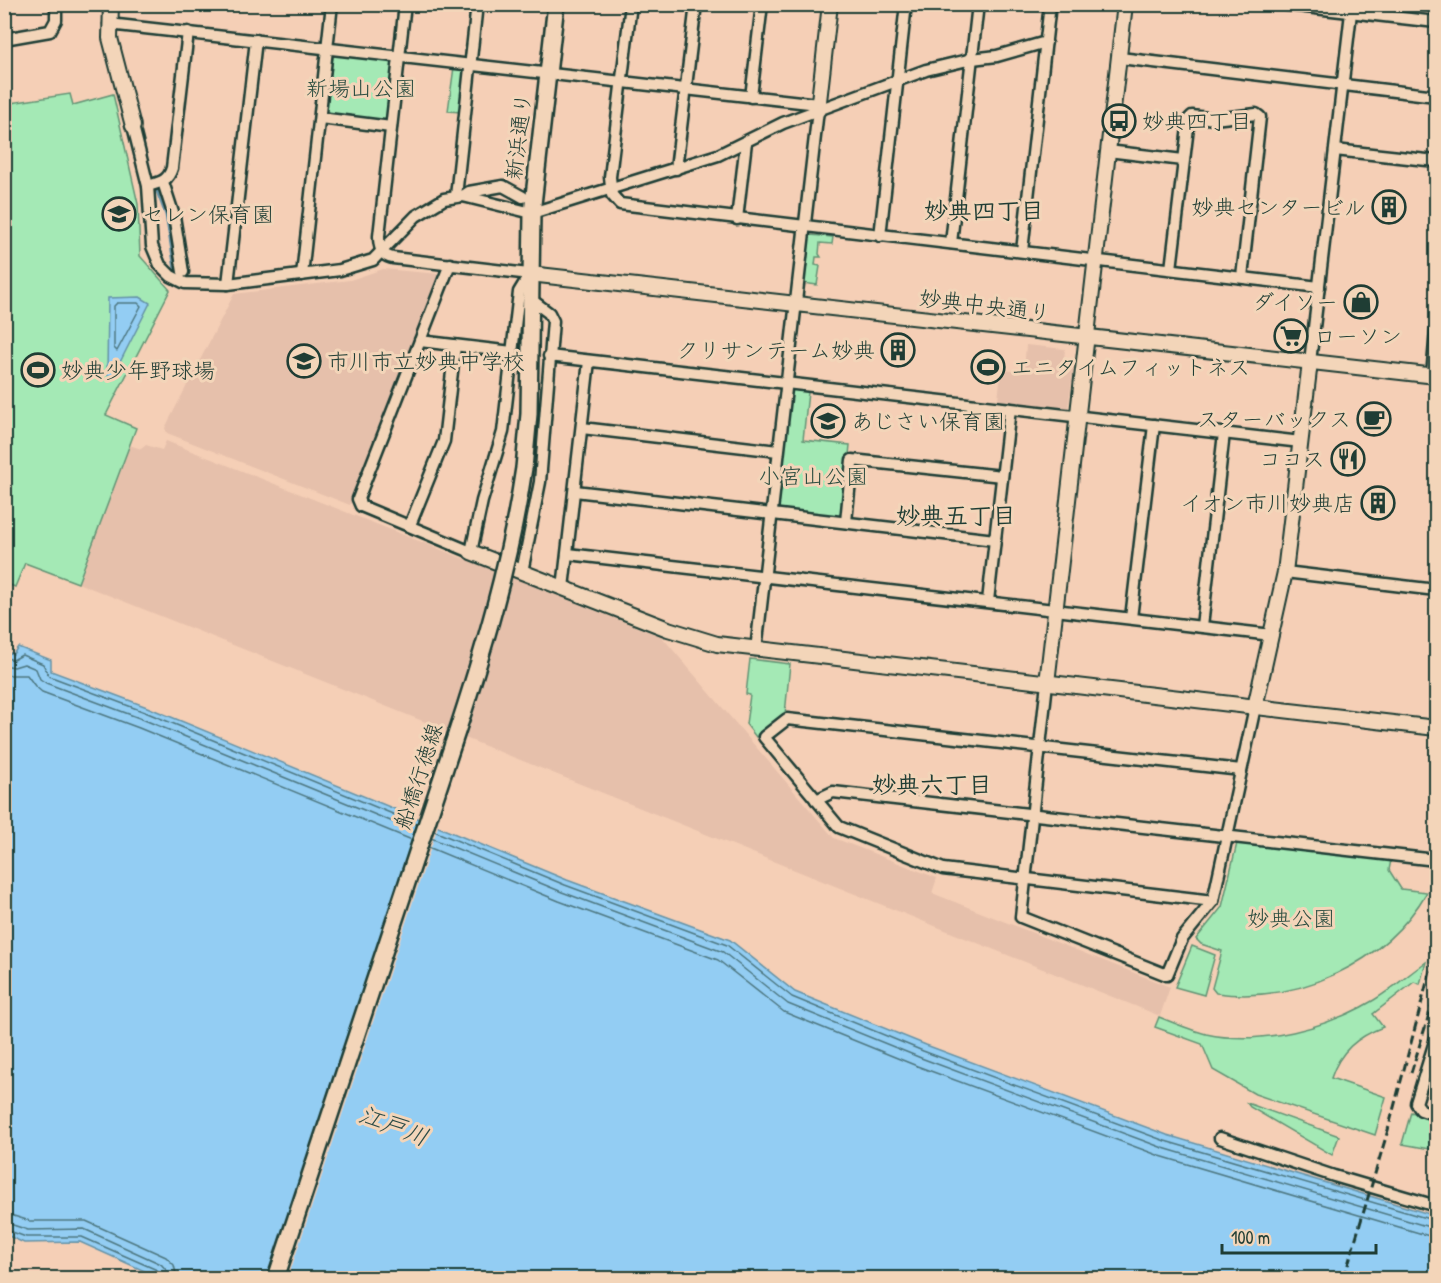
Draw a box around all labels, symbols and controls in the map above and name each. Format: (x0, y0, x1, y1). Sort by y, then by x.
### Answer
park label: 新場山公園 (306, 73, 416, 103)
street label: 新浜通り (498, 90, 538, 182)
bus stop icon: 妙典四丁目 (1101, 103, 1137, 139)
place label: 妙典四丁目 (1142, 106, 1252, 136)
building icon: 妙典センタービル (1371, 189, 1407, 225)
place label: 妙典センタービル (1191, 192, 1366, 222)
district label: 妙典四丁目 (924, 194, 1044, 226)
school or university icon: セレン保育園 (101, 196, 137, 232)
place label: セレン保育園 (142, 199, 274, 229)
street label: 妙典中央通り (918, 282, 1052, 328)
shop icon: ダイソー (1343, 284, 1379, 320)
place label: ダイソー (1252, 287, 1338, 317)
supermarket icon: ローソン (1273, 318, 1309, 354)
place label: ローソン (1314, 321, 1402, 351)
building icon: クリサンテーム妙典 (880, 332, 916, 368)
place label: クリサンテーム妙典 (677, 335, 875, 365)
school or university icon: 市川市立妙典中学校 (286, 343, 322, 379)
place label: 市川市立妙典中学校 (327, 346, 525, 376)
sports icon: エニタイムフィットネス (970, 349, 1006, 385)
sports icon: 妙典少年野球場 (20, 352, 56, 388)
place label: エニタイムフィットネス (1011, 352, 1250, 382)
place label: 妙典少年野球場 (61, 355, 215, 385)
cafe icon: スターバックス (1356, 401, 1392, 437)
school or university icon: あじさい保育園 (810, 403, 846, 439)
place label: スターバックス (1197, 404, 1351, 434)
place label: あじさい保育園 (851, 406, 1005, 436)
restaurant icon: ココス (1330, 441, 1366, 477)
place label: ココス (1259, 444, 1325, 474)
park label: 小宮山公園 (758, 461, 868, 491)
building icon: イオン市川妙典店 (1360, 485, 1396, 521)
place label: イオン市川妙典店 (1180, 488, 1355, 518)
district label: 妙典五丁目 (896, 499, 1016, 531)
street label: 船橋行徳線 (387, 719, 449, 833)
district label: 妙典六丁目 (872, 768, 992, 800)
park label: 妙典公園 (1247, 903, 1335, 933)
water label: 江戸川 (355, 1097, 433, 1153)
scale bar (1222, 1217, 1376, 1255)
text: 100 m (1231, 1225, 1270, 1250)

